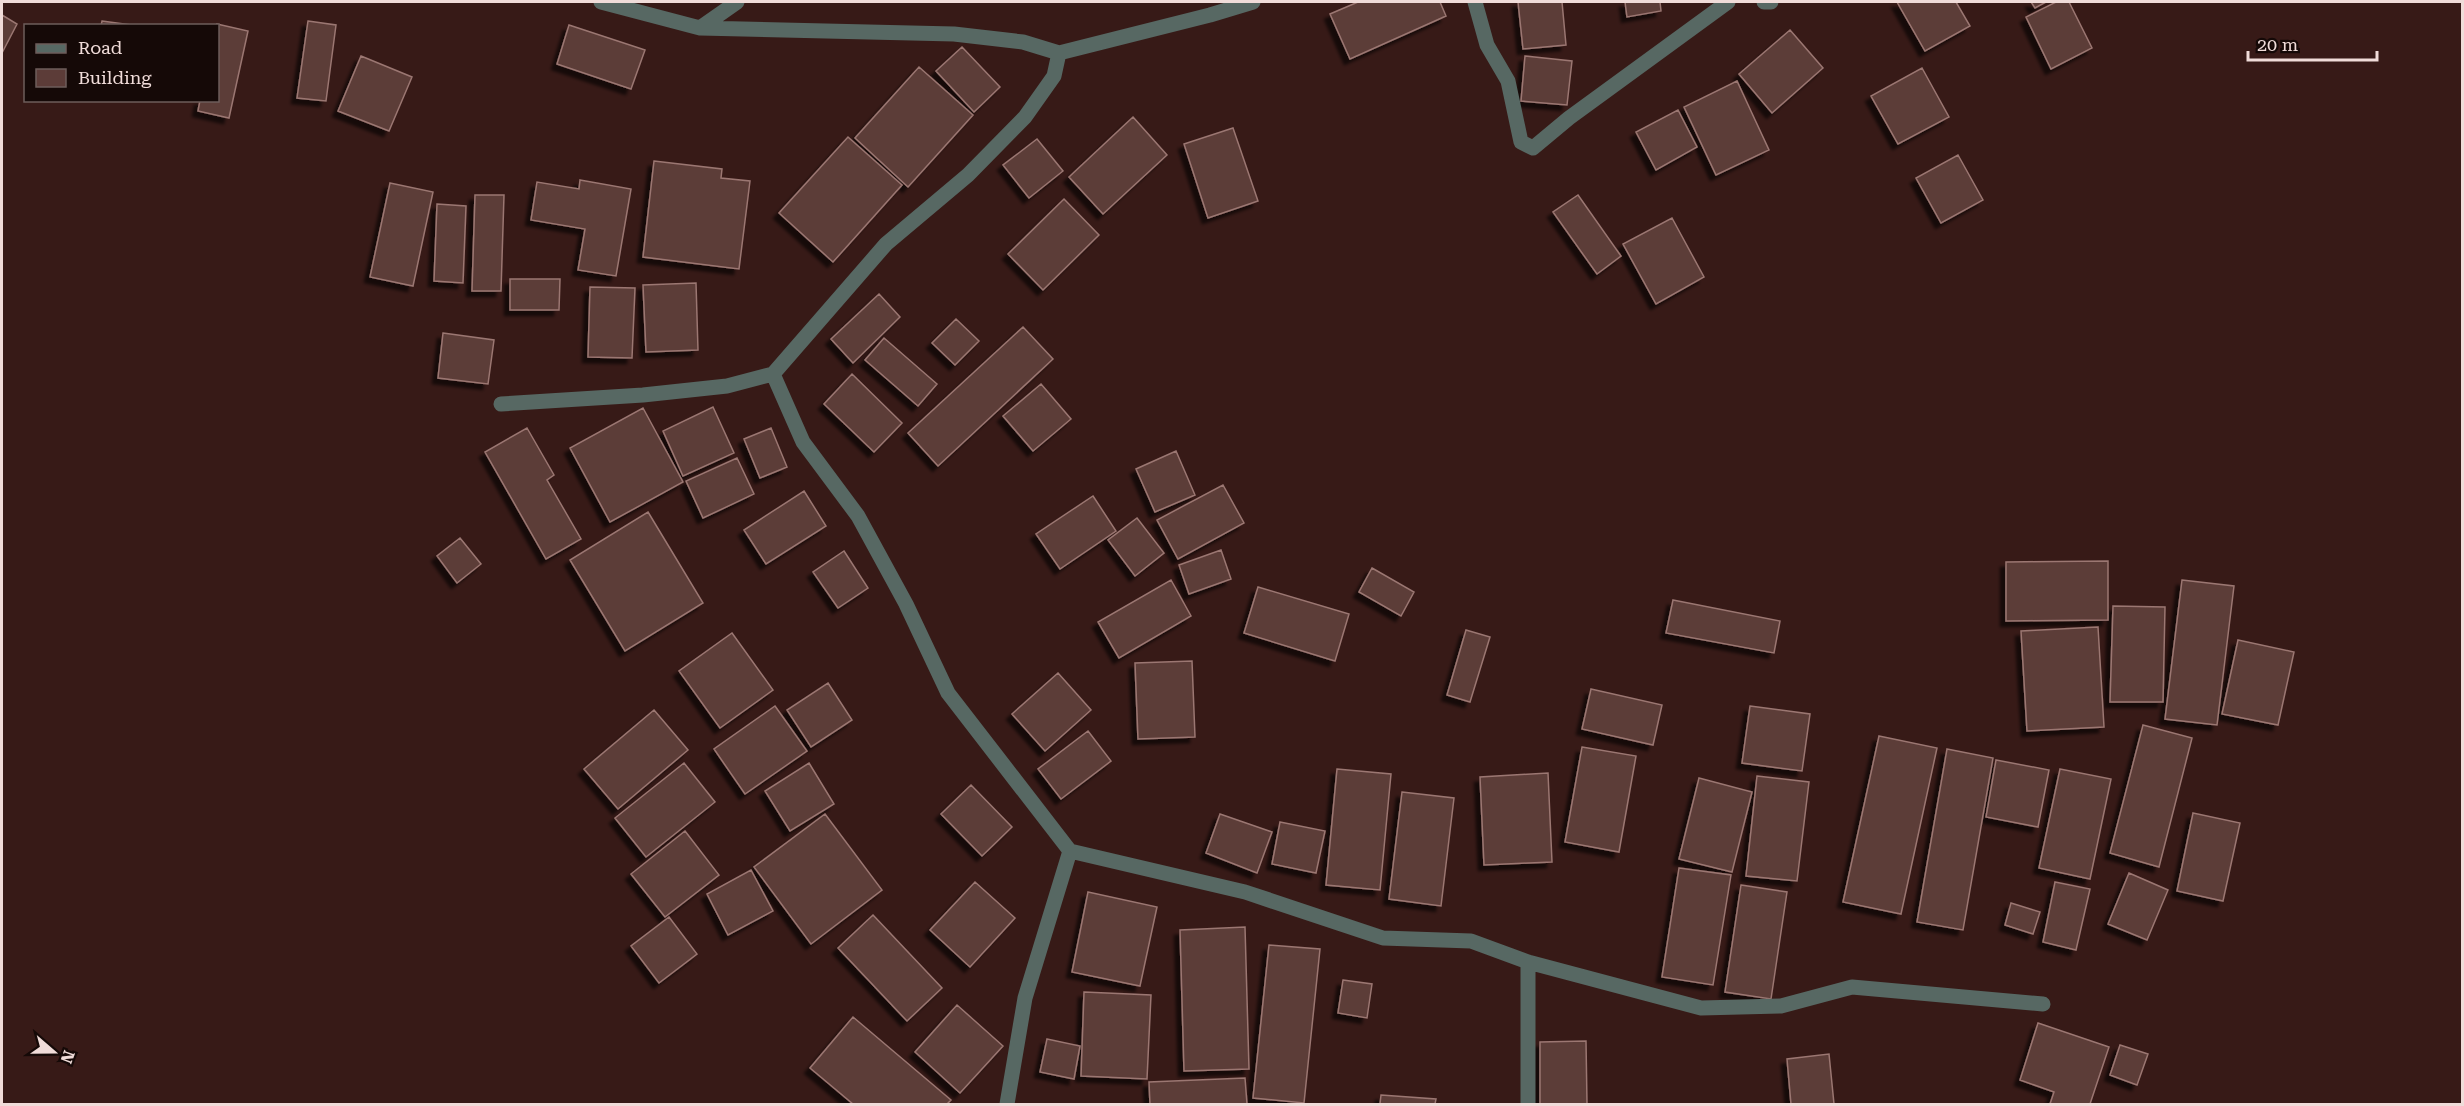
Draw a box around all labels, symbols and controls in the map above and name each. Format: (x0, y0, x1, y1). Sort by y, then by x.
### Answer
legend (24, 24, 219, 102)
scale bar (2248, 24, 2377, 62)
text: 20 m (2257, 34, 2298, 55)
text: Road (78, 37, 123, 58)
text: Building (78, 67, 152, 88)
north arrow (24, 1022, 84, 1082)
text: N (57, 1048, 79, 1066)

